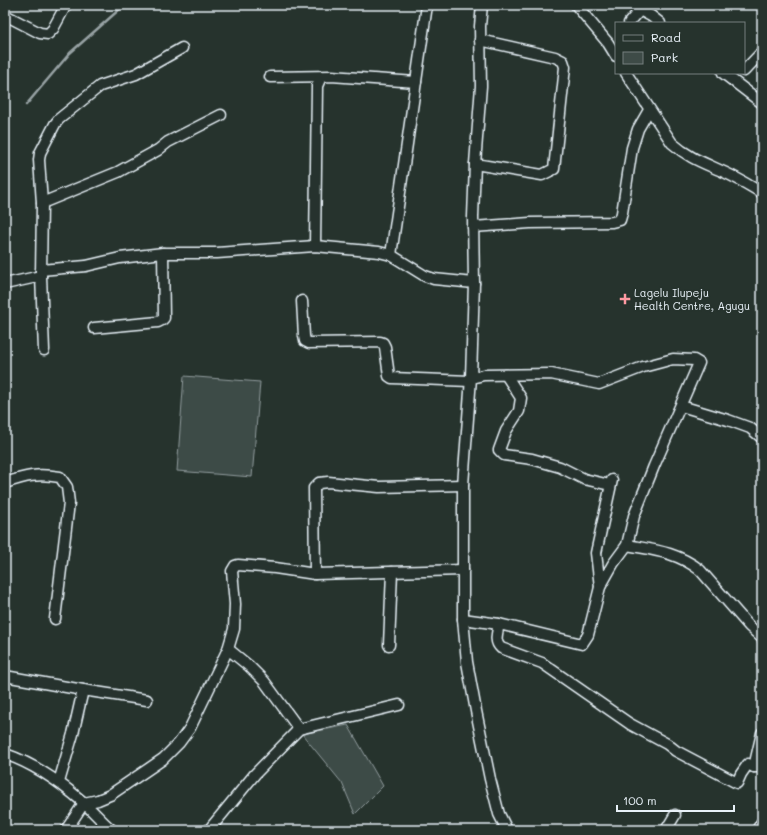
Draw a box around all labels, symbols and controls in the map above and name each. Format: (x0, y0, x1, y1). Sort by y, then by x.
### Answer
legend (615, 22, 745, 74)
text: Road (651, 29, 681, 45)
text: Park (651, 49, 678, 65)
place label: Lagelu Ilupeju Health Centre, Agugu (634, 285, 750, 313)
marker: Lagelu Ilupeju Health Centre, Agugu (619, 293, 631, 305)
scale bar (617, 787, 734, 813)
text: 100 m (623, 792, 657, 808)

